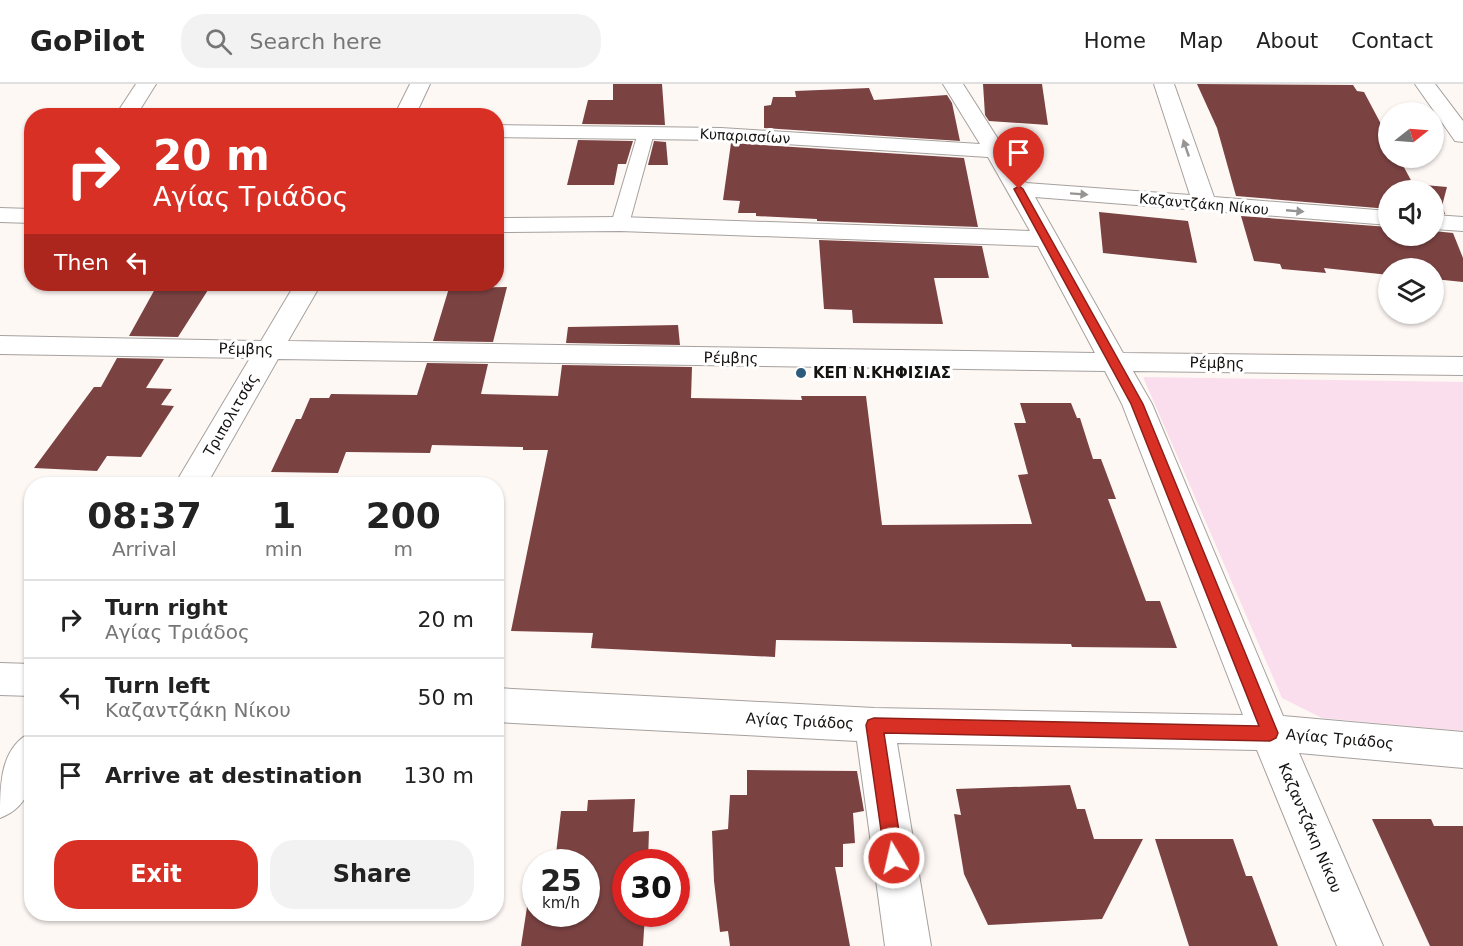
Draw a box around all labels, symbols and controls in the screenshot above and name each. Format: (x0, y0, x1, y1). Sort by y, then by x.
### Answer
search box (181, 14, 601, 68)
text: GoPilot (30, 25, 145, 58)
icon: search (202, 25, 235, 58)
text: Search here (250, 29, 382, 54)
text: Home (1084, 29, 1146, 53)
text: Map (1179, 29, 1223, 53)
text: About (1256, 29, 1318, 53)
text: Contact (1351, 29, 1433, 53)
north arrow (1378, 102, 1444, 168)
map controls (1378, 102, 1444, 324)
street label: Κυπαρισσίων (699, 126, 791, 146)
pin (993, 127, 1044, 189)
text: 20 m (153, 131, 270, 180)
icon: right (54, 132, 132, 210)
icon: arrive (1002, 136, 1035, 169)
one-way arrow (1180, 139, 1190, 157)
button: sound (1378, 180, 1444, 246)
text: Αγίας Τριάδος (153, 181, 348, 212)
one-way arrow (1070, 189, 1089, 199)
street label: Καζαντζάκη Νίκου (1139, 190, 1269, 218)
one-way arrow (1285, 206, 1304, 216)
icon: left (121, 246, 154, 279)
text: Then (54, 250, 109, 275)
button: layers (1378, 258, 1444, 324)
street label: Ρέμβης (219, 340, 273, 358)
street label: Ρέμβης (704, 349, 758, 367)
street label: Ρέμβης (1190, 354, 1244, 372)
place label: ΚΕΠ Ν.ΚΗΦΙΣΙΑΣ (813, 364, 951, 382)
marker: ΚΕΠ Ν.ΚΗΦΙΣΙΑΣ (794, 366, 808, 380)
street label: Τριπολιτσάς (199, 370, 262, 461)
text: 08:37 (87, 495, 202, 536)
text: 1 (271, 495, 296, 536)
text: 200 (366, 495, 441, 536)
text: Arrival (112, 537, 177, 561)
text: min (265, 537, 303, 561)
text: m (394, 537, 413, 561)
text: Turn right (105, 595, 228, 620)
icon: right (54, 603, 87, 636)
text: 20 m (418, 607, 474, 632)
text: Αγίας Τριάδος (105, 620, 250, 644)
text: Turn left (105, 673, 210, 698)
icon: left (54, 681, 87, 714)
text: 50 m (418, 685, 474, 710)
text: Καζαντζάκη Νίκου (105, 698, 291, 722)
street label: Αγίας Τριάδος (745, 709, 855, 733)
street label: Αγίας Τριάδος (1285, 725, 1395, 753)
icon: arrive (54, 759, 87, 792)
street label: Καζαντζάκη Νίκου (1274, 760, 1346, 896)
text: Arrive at destination (105, 763, 362, 788)
text: 130 m (404, 763, 474, 788)
position arrow (862, 826, 926, 890)
button: Exit (54, 840, 258, 909)
button: Share (270, 840, 474, 909)
speed limit sign: 30 (612, 849, 690, 927)
text: 25 (540, 863, 582, 898)
text: km/h (542, 894, 580, 912)

